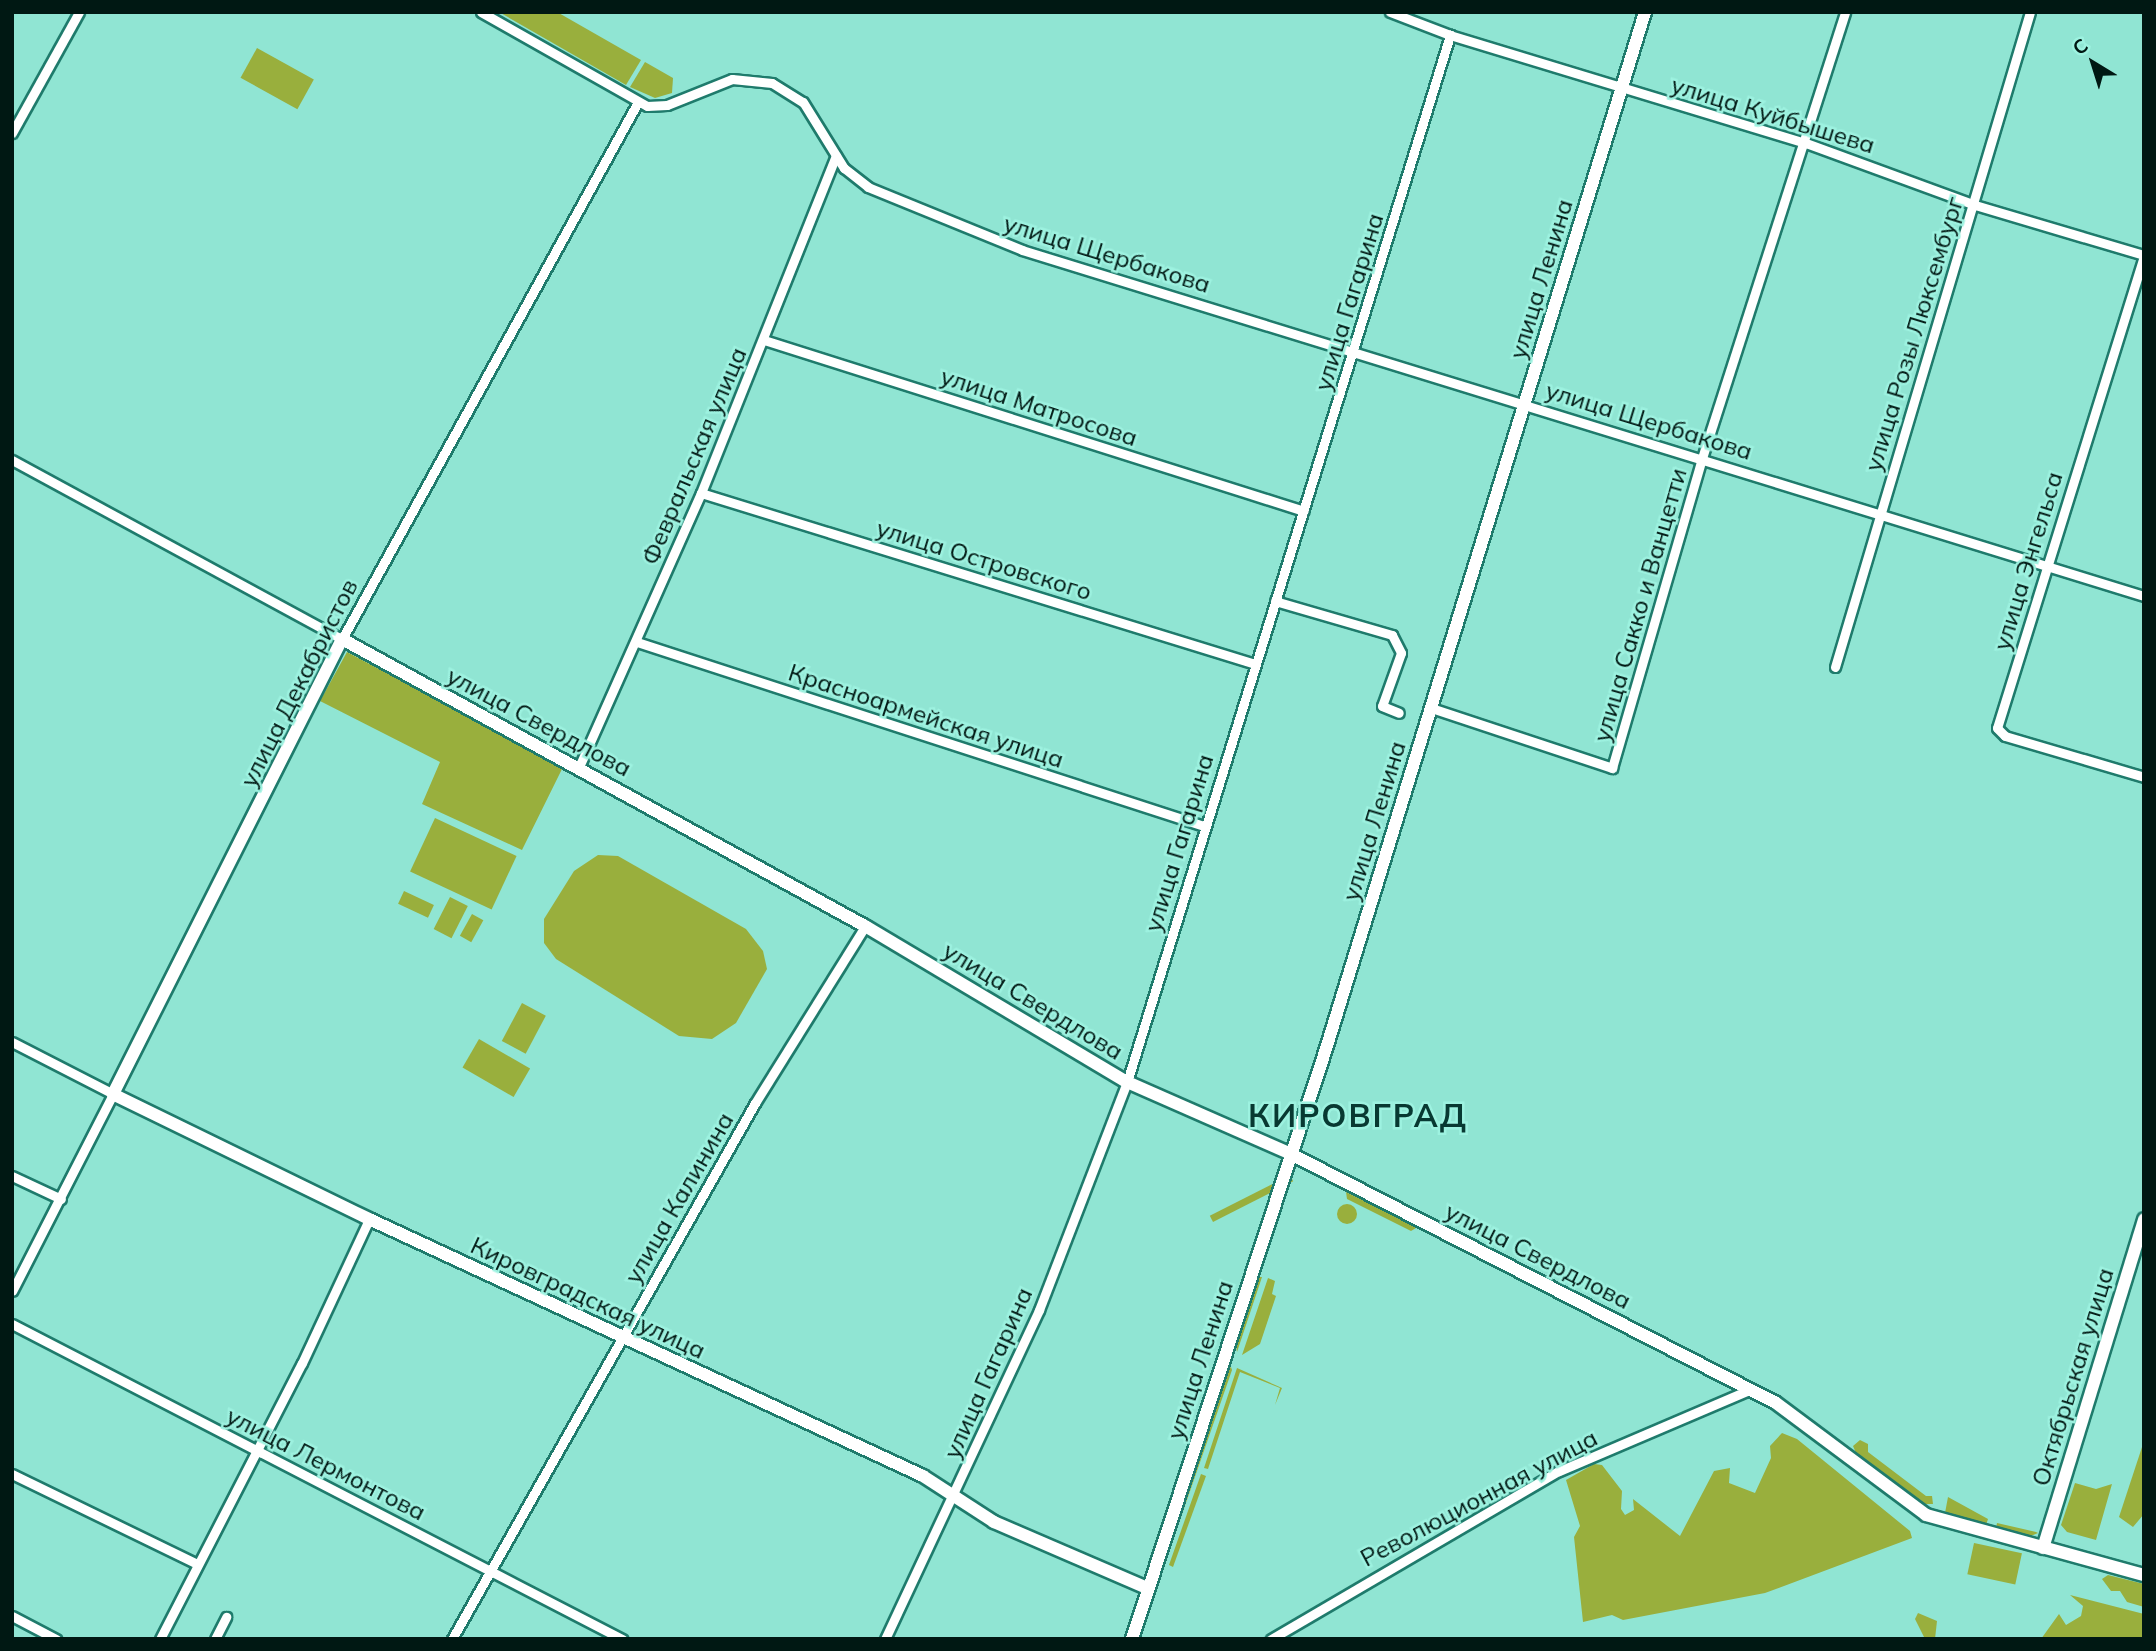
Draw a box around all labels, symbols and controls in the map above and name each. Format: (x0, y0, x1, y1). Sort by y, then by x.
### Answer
north arrow (2058, 28, 2128, 98)
text: С (2068, 33, 2093, 60)
street label: улица Куйбышева (1668, 70, 1878, 160)
street label: улица Розы Люксембург (1858, 193, 1970, 475)
street label: улица Ленина (1503, 196, 1579, 362)
street label: улица Щербакова (1000, 209, 1214, 299)
street label: улица Гагарина (1308, 210, 1390, 394)
street label: Февральская улица (635, 343, 753, 569)
street label: улица Матросова (937, 362, 1141, 452)
street label: улица Щербакова (1542, 376, 1756, 466)
street label: улица Сакко и Ванцетти (1587, 465, 1693, 745)
street label: улица Энгельса (1987, 468, 2069, 654)
street label: улица Островского (873, 514, 1095, 606)
street label: улица Декабристов (234, 574, 364, 792)
street label: Красноармейская улица (785, 658, 1067, 774)
street label: улица Свердлова (442, 661, 636, 783)
street label: улица Ленина (1336, 738, 1412, 904)
street label: улица Гагарина (1138, 751, 1220, 935)
street label: улица Свердлова (938, 936, 1128, 1066)
district label: КИРОВГРАД (1249, 1096, 1467, 1134)
street label: улица Калинина (618, 1107, 740, 1289)
street label: улица Свердлова (1440, 1197, 1636, 1315)
street label: Кировградская улица (466, 1231, 710, 1365)
street label: Октябрьская улица (2026, 1265, 2120, 1489)
street label: улица Ленина (1161, 1277, 1239, 1443)
street label: улица Гагарина (937, 1283, 1039, 1463)
street label: улица Лермонтова (222, 1401, 430, 1527)
street label: Революционная улица (1356, 1423, 1602, 1573)

